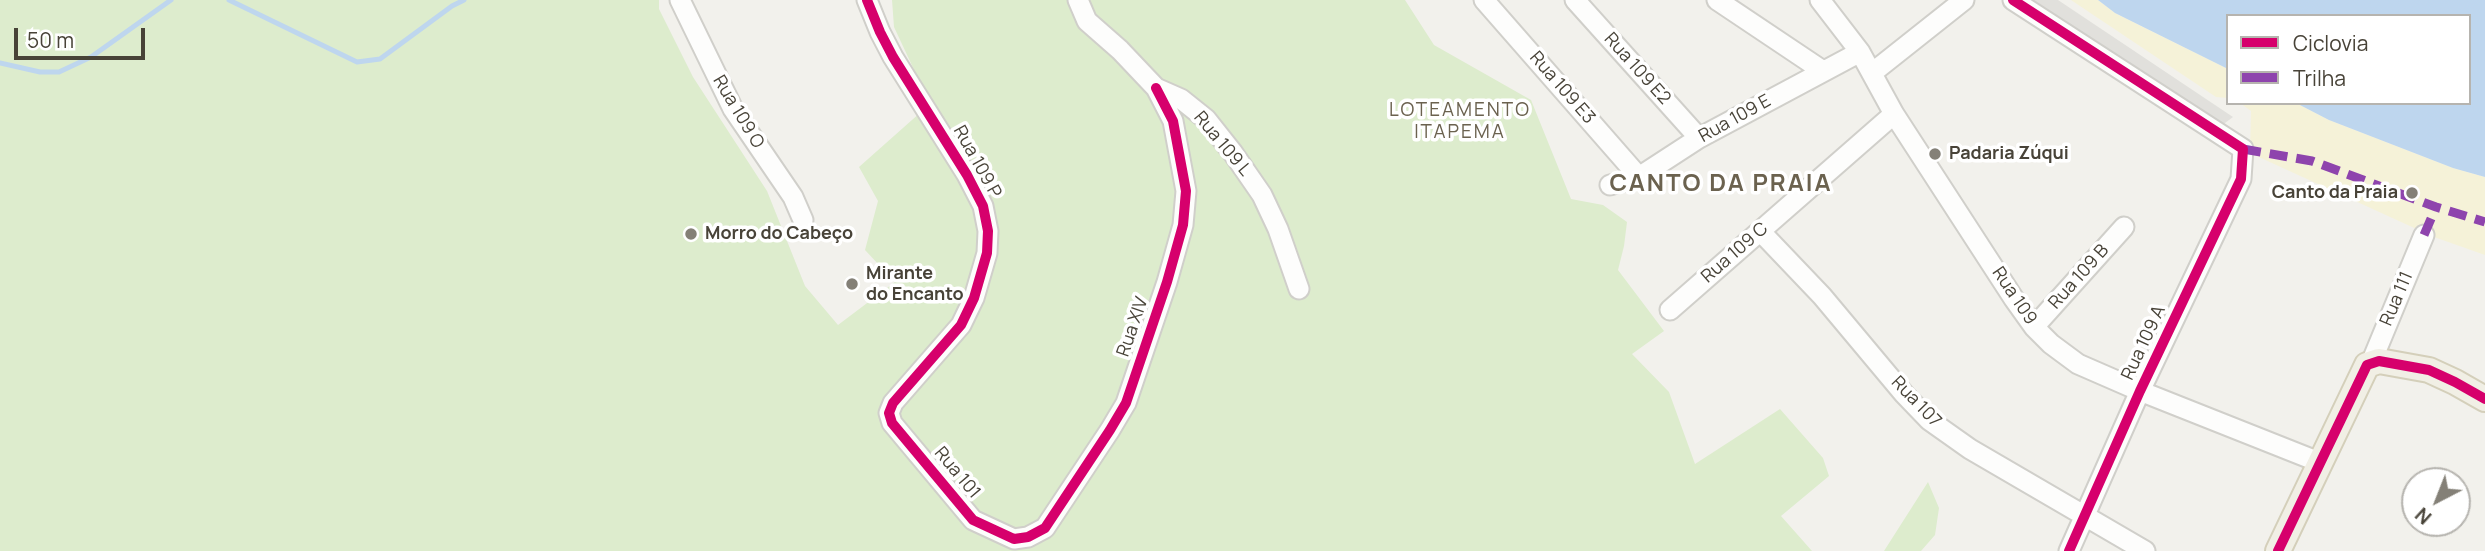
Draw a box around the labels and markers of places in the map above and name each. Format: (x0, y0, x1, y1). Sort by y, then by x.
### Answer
place label: Padaria Zúqui (1949, 143, 2069, 165)
marker: Padaria Zúqui (1927, 146, 1943, 162)
place label: Canto da Praia (2272, 182, 2398, 204)
marker: Canto da Praia (2404, 185, 2420, 201)
place label: Morro do Cabeço (705, 223, 853, 245)
marker: Morro do Cabeço (683, 226, 699, 242)
place label: Mirante do Encanto (866, 263, 964, 306)
marker: Mirante do Encanto (844, 276, 860, 292)

